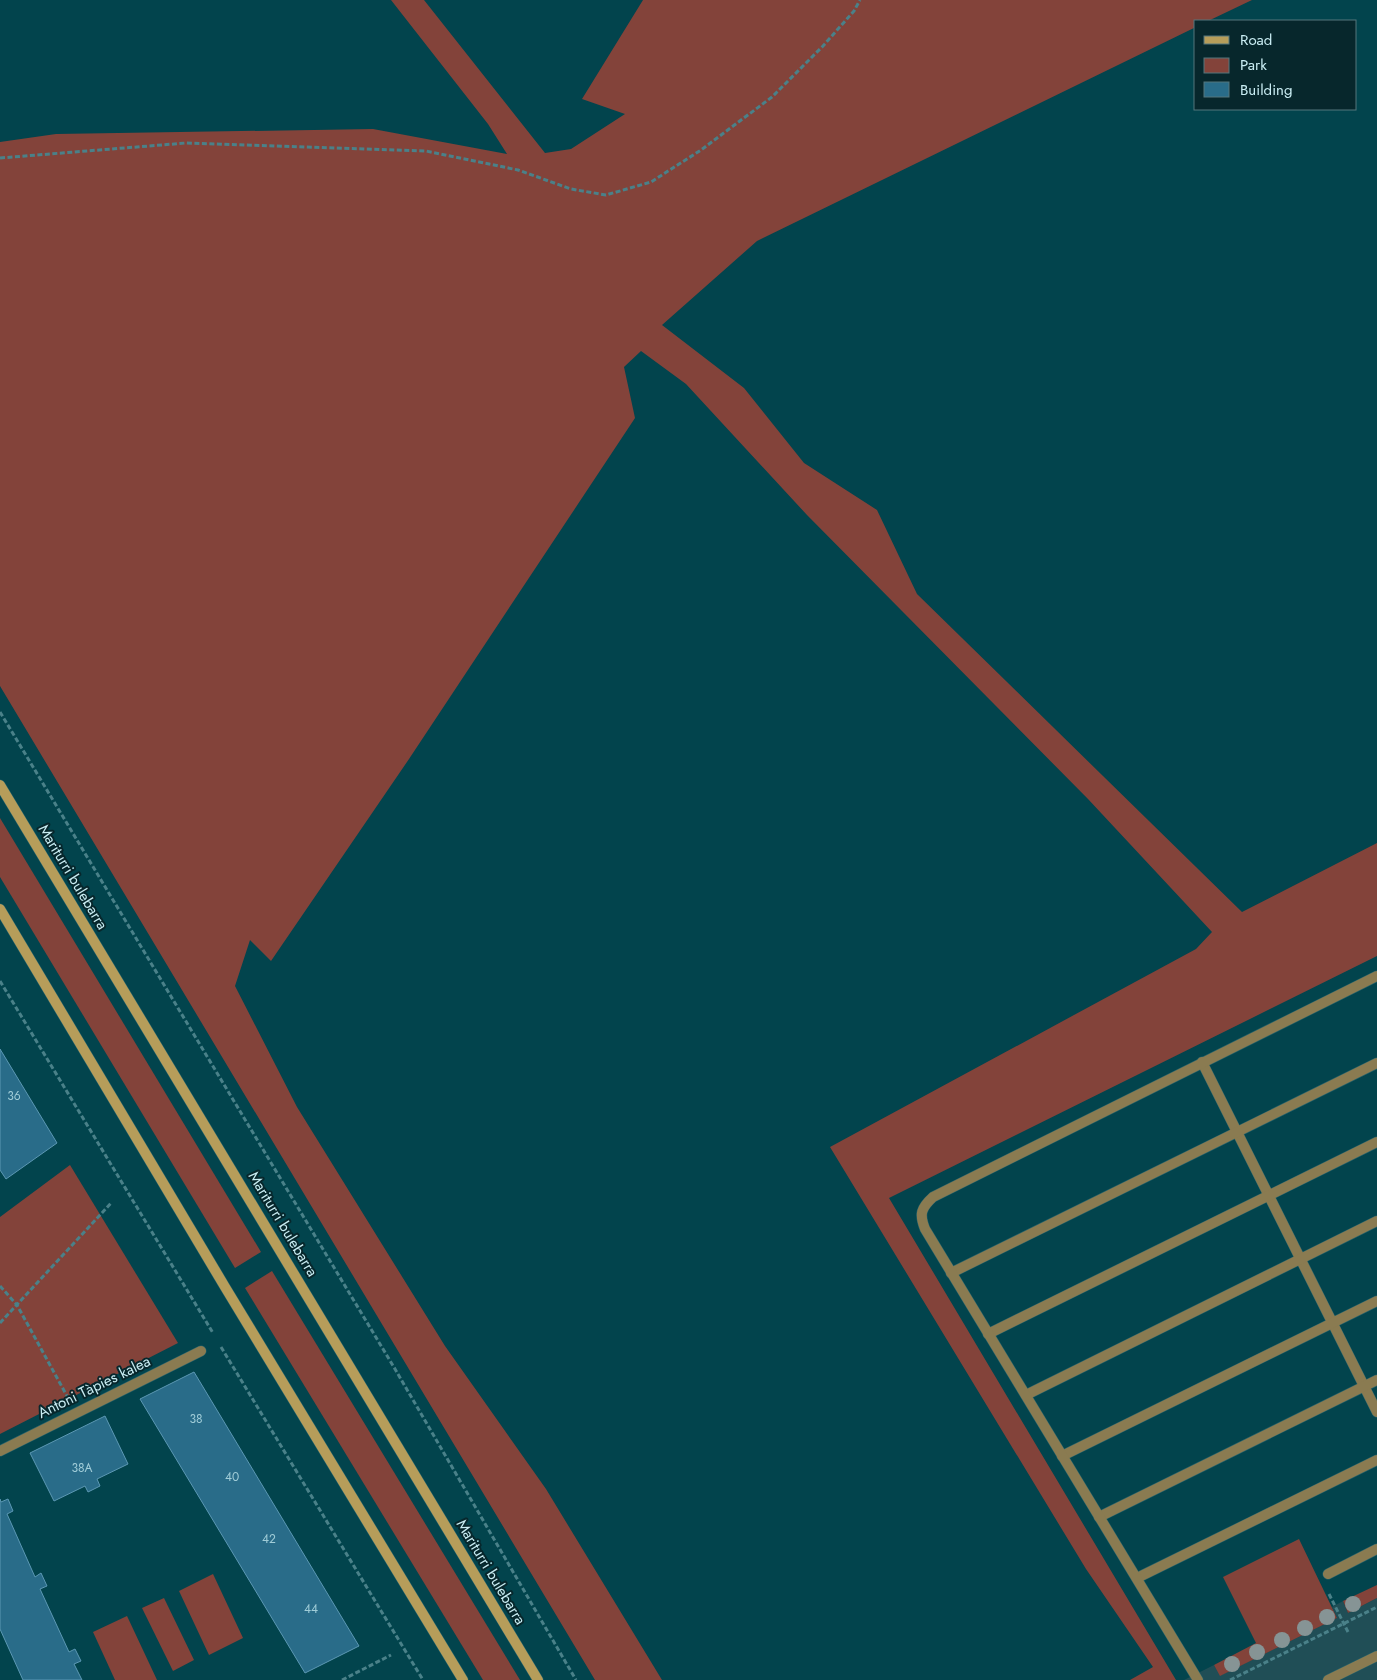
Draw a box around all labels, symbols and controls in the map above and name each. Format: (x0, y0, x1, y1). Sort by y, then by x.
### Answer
legend (1194, 20, 1357, 110)
text: Road (1240, 29, 1272, 51)
text: Park (1240, 54, 1267, 76)
text: Building (1240, 79, 1292, 101)
street label: Mariturri bulebarra (33, 820, 113, 934)
house number: 36 (7, 1087, 21, 1105)
street label: Mariturri bulebarra (243, 1167, 323, 1281)
street label: Antoni Tàpies kalea (34, 1350, 154, 1424)
house number: 38 (189, 1410, 203, 1428)
house number: 38A (72, 1459, 92, 1477)
house number: 40 (225, 1468, 239, 1486)
street label: Mariturri bulebarra (451, 1515, 531, 1629)
house number: 42 (262, 1530, 276, 1548)
house number: 44 (304, 1600, 318, 1618)

